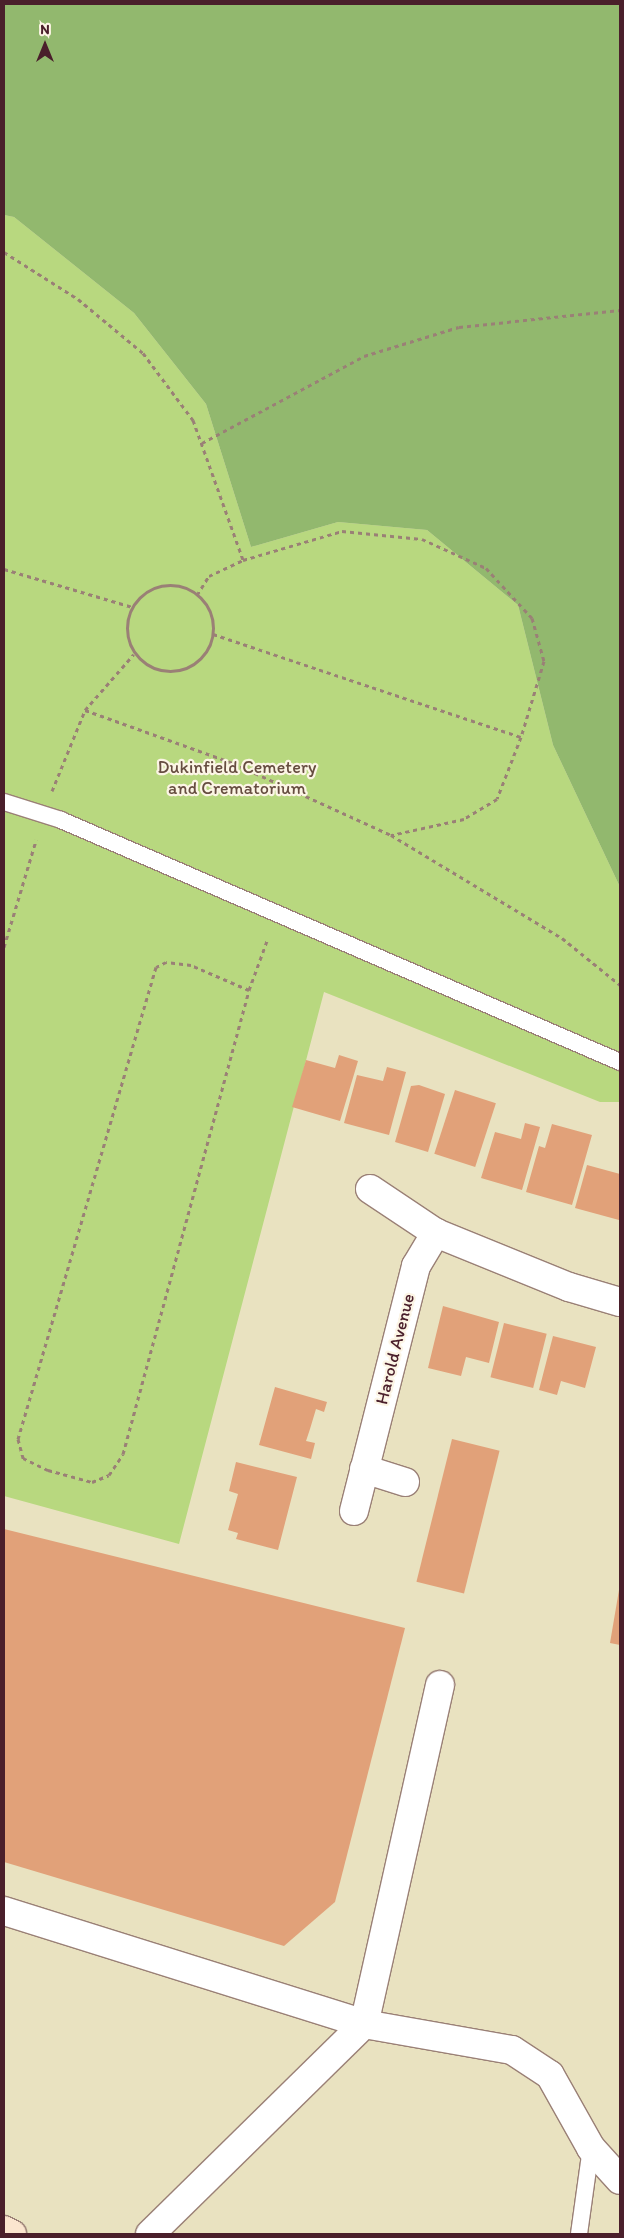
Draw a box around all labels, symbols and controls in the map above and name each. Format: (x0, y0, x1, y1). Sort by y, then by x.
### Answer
north arrow (20, 20, 70, 70)
text: N (40, 21, 50, 38)
park label: Dukinfield Cemetery and Crematorium (157, 757, 317, 800)
street label: Harold Avenue (371, 1291, 419, 1407)

